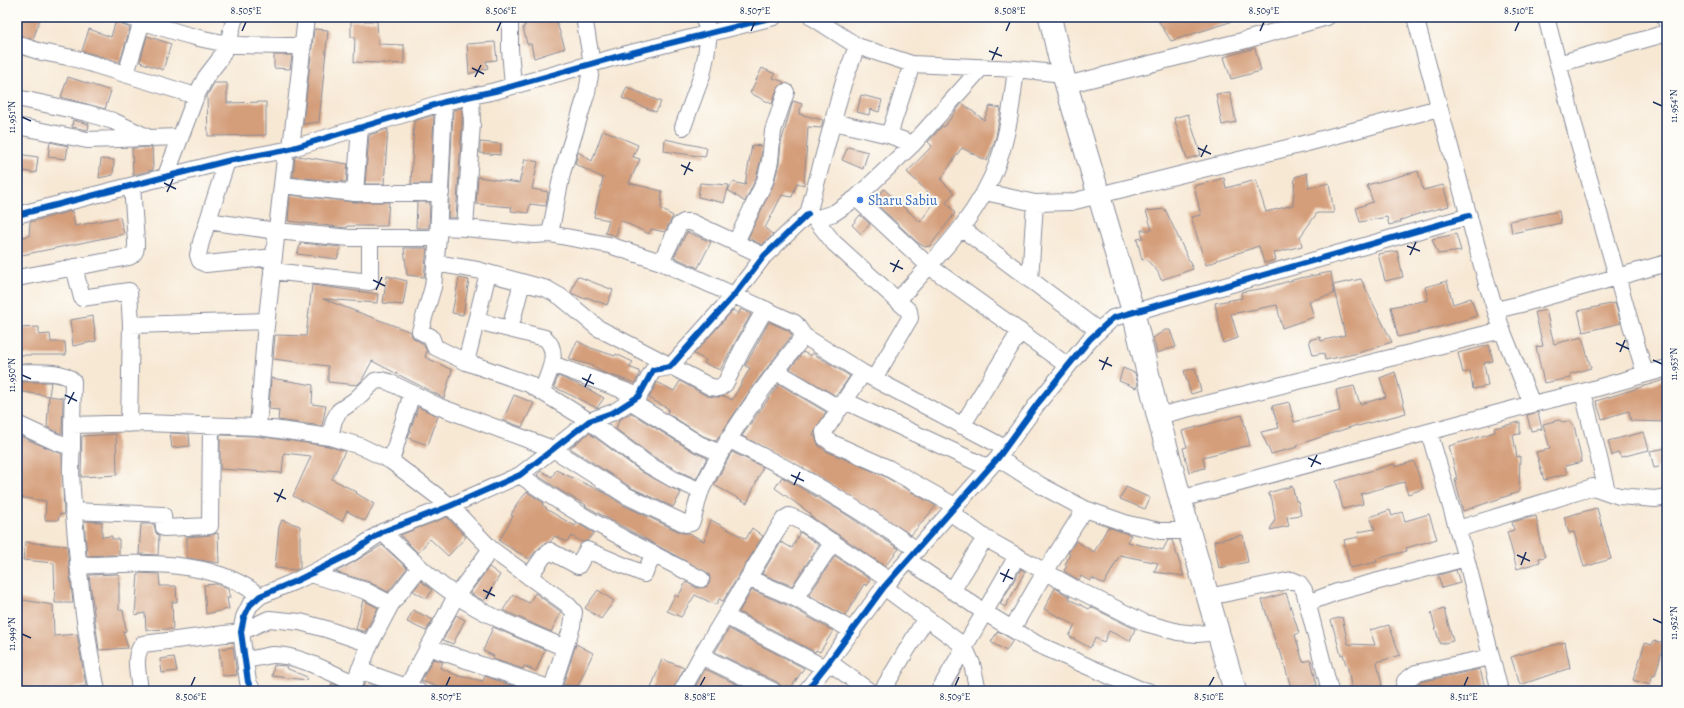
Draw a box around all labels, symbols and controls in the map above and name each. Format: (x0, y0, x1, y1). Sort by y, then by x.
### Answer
text: 8.505°E (231, 4, 261, 17)
text: 8.506°E (485, 4, 517, 17)
text: 8.507°E (740, 4, 770, 17)
text: 8.508°E (994, 4, 1026, 17)
text: 8.509°E (1248, 4, 1280, 17)
text: 8.510°E (1504, 4, 1534, 17)
text: 11.954°N (1667, 89, 1680, 123)
text: 11.951°N (5, 101, 18, 133)
place label: Sharu Sabiu (868, 191, 938, 210)
marker: Sharu Sabiu (855, 195, 865, 205)
text: 11.953°N (1667, 347, 1680, 381)
text: 11.950°N (5, 358, 18, 392)
text: 11.952°N (1667, 606, 1680, 640)
text: 11.949°N (5, 617, 18, 651)
text: 8.506°E (175, 690, 207, 703)
text: 8.507°E (431, 690, 461, 703)
text: 8.508°E (684, 690, 716, 703)
text: 8.509°E (939, 690, 971, 703)
text: 8.510°E (1194, 690, 1224, 703)
text: 8.511°E (1450, 690, 1478, 703)

